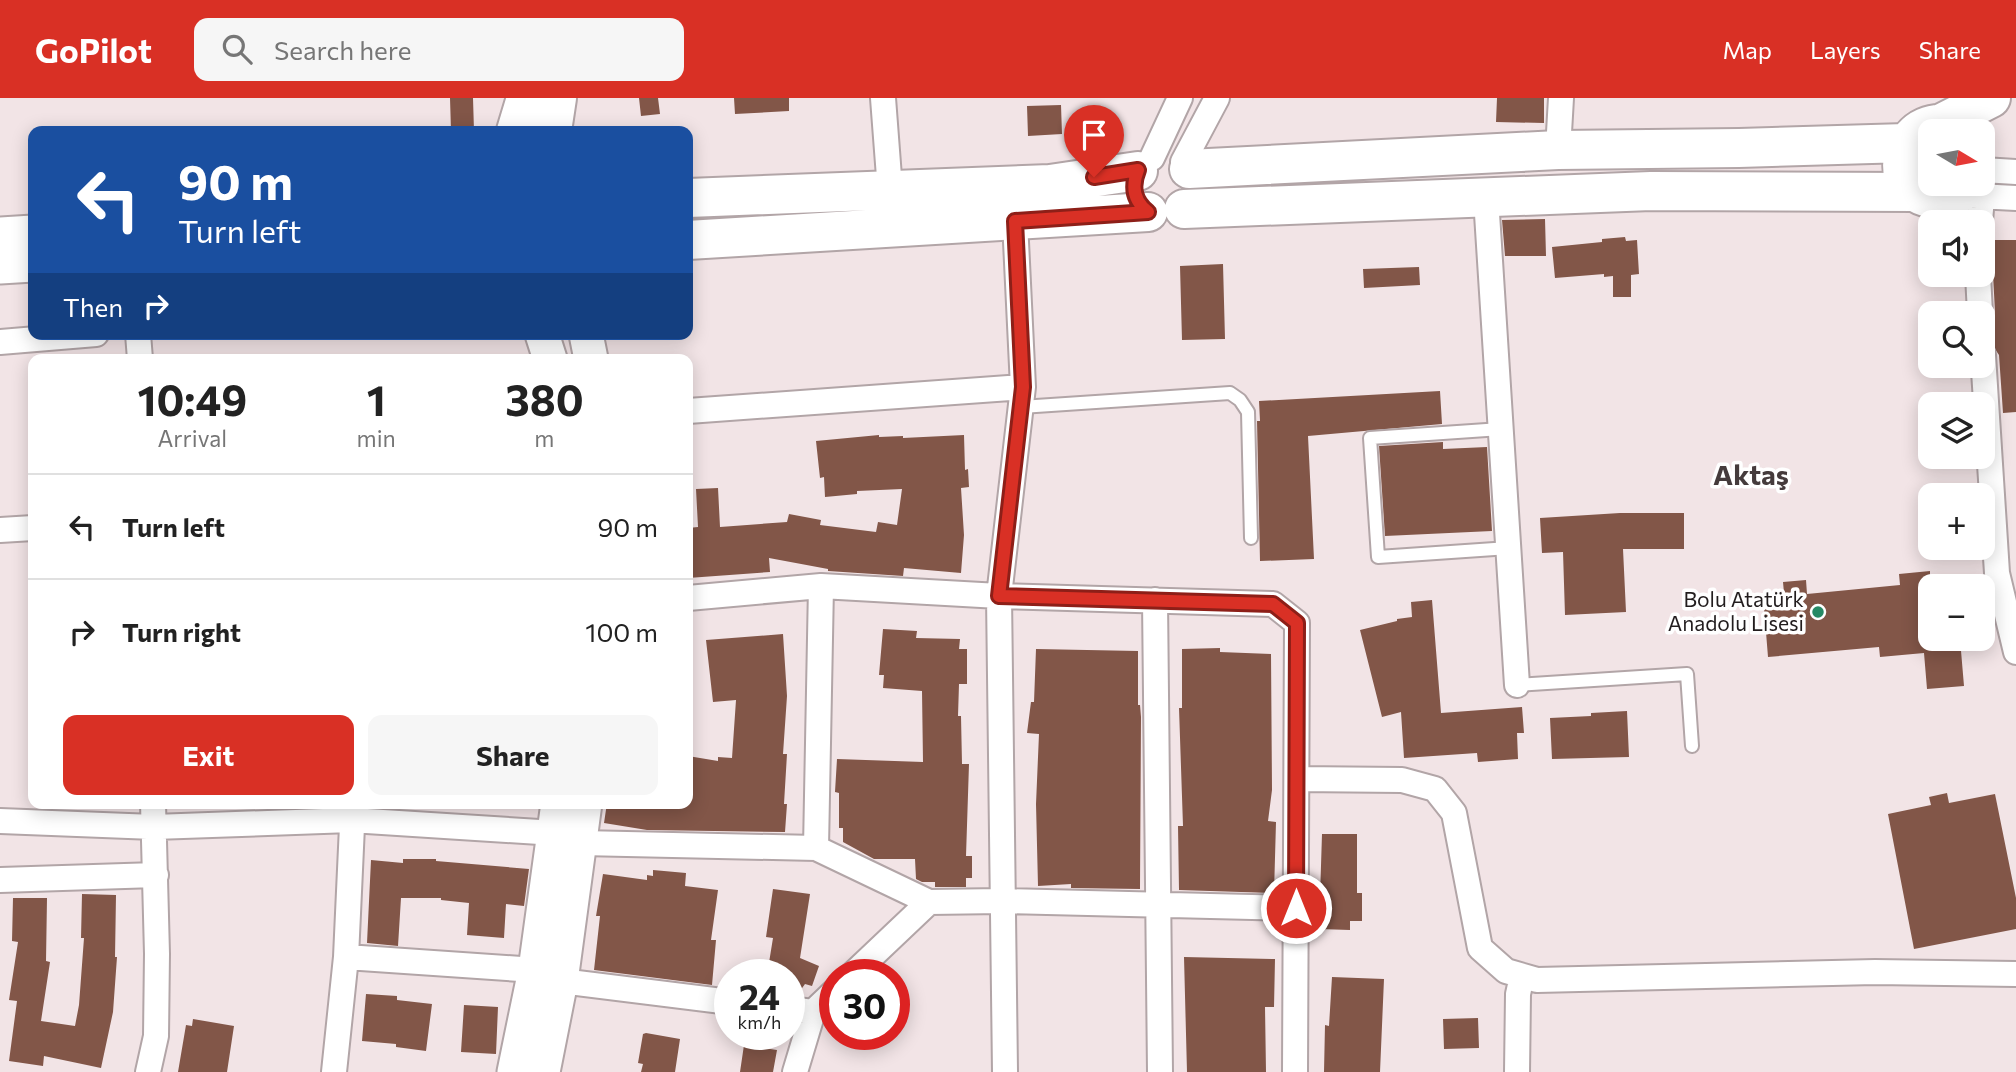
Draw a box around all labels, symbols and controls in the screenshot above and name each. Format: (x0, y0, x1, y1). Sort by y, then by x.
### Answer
search box (194, 18, 684, 81)
text: GoPilot (35, 29, 152, 70)
icon: search (218, 30, 256, 68)
text: Search here (274, 34, 411, 65)
text: Map (1723, 35, 1772, 64)
text: Layers (1810, 35, 1881, 64)
text: Share (1919, 35, 1981, 64)
pin (1064, 105, 1124, 177)
icon: arrive (1075, 116, 1113, 154)
north arrow (1918, 119, 1995, 196)
map controls (1918, 119, 1995, 651)
text: 90 m (178, 150, 293, 210)
icon: left (63, 154, 154, 245)
text: Turn left (178, 210, 302, 250)
button: sound (1918, 210, 1995, 287)
icon: right (137, 287, 175, 325)
text: Then (63, 291, 123, 322)
button: search (1918, 301, 1995, 378)
text: 10:49 (137, 373, 247, 425)
text: 1 (367, 373, 386, 425)
text: 380 (505, 373, 584, 425)
button: layers (1918, 392, 1995, 469)
text: Arrival (157, 424, 227, 452)
text: min (357, 424, 396, 452)
text: m (534, 424, 554, 452)
district label: Aktaş (1713, 457, 1789, 491)
button: + (1918, 483, 1995, 560)
icon: left (63, 508, 101, 546)
text: Turn left (122, 511, 225, 542)
text: 90 m (598, 511, 658, 542)
button: − (1918, 574, 1995, 651)
place label: Bolu Atatürk Anadolu Lisesi (1668, 586, 1804, 635)
marker: Bolu Atatürk Anadolu Lisesi (1810, 604, 1826, 620)
icon: right (63, 613, 101, 651)
text: Turn right (122, 616, 241, 647)
text: 100 m (585, 616, 658, 647)
button: Exit (63, 715, 354, 795)
button: Share (368, 715, 658, 795)
position arrow (1259, 871, 1333, 945)
speed limit sign: 30 (819, 959, 910, 1050)
text: 24 (739, 974, 780, 1017)
text: km/h (738, 1011, 781, 1033)

